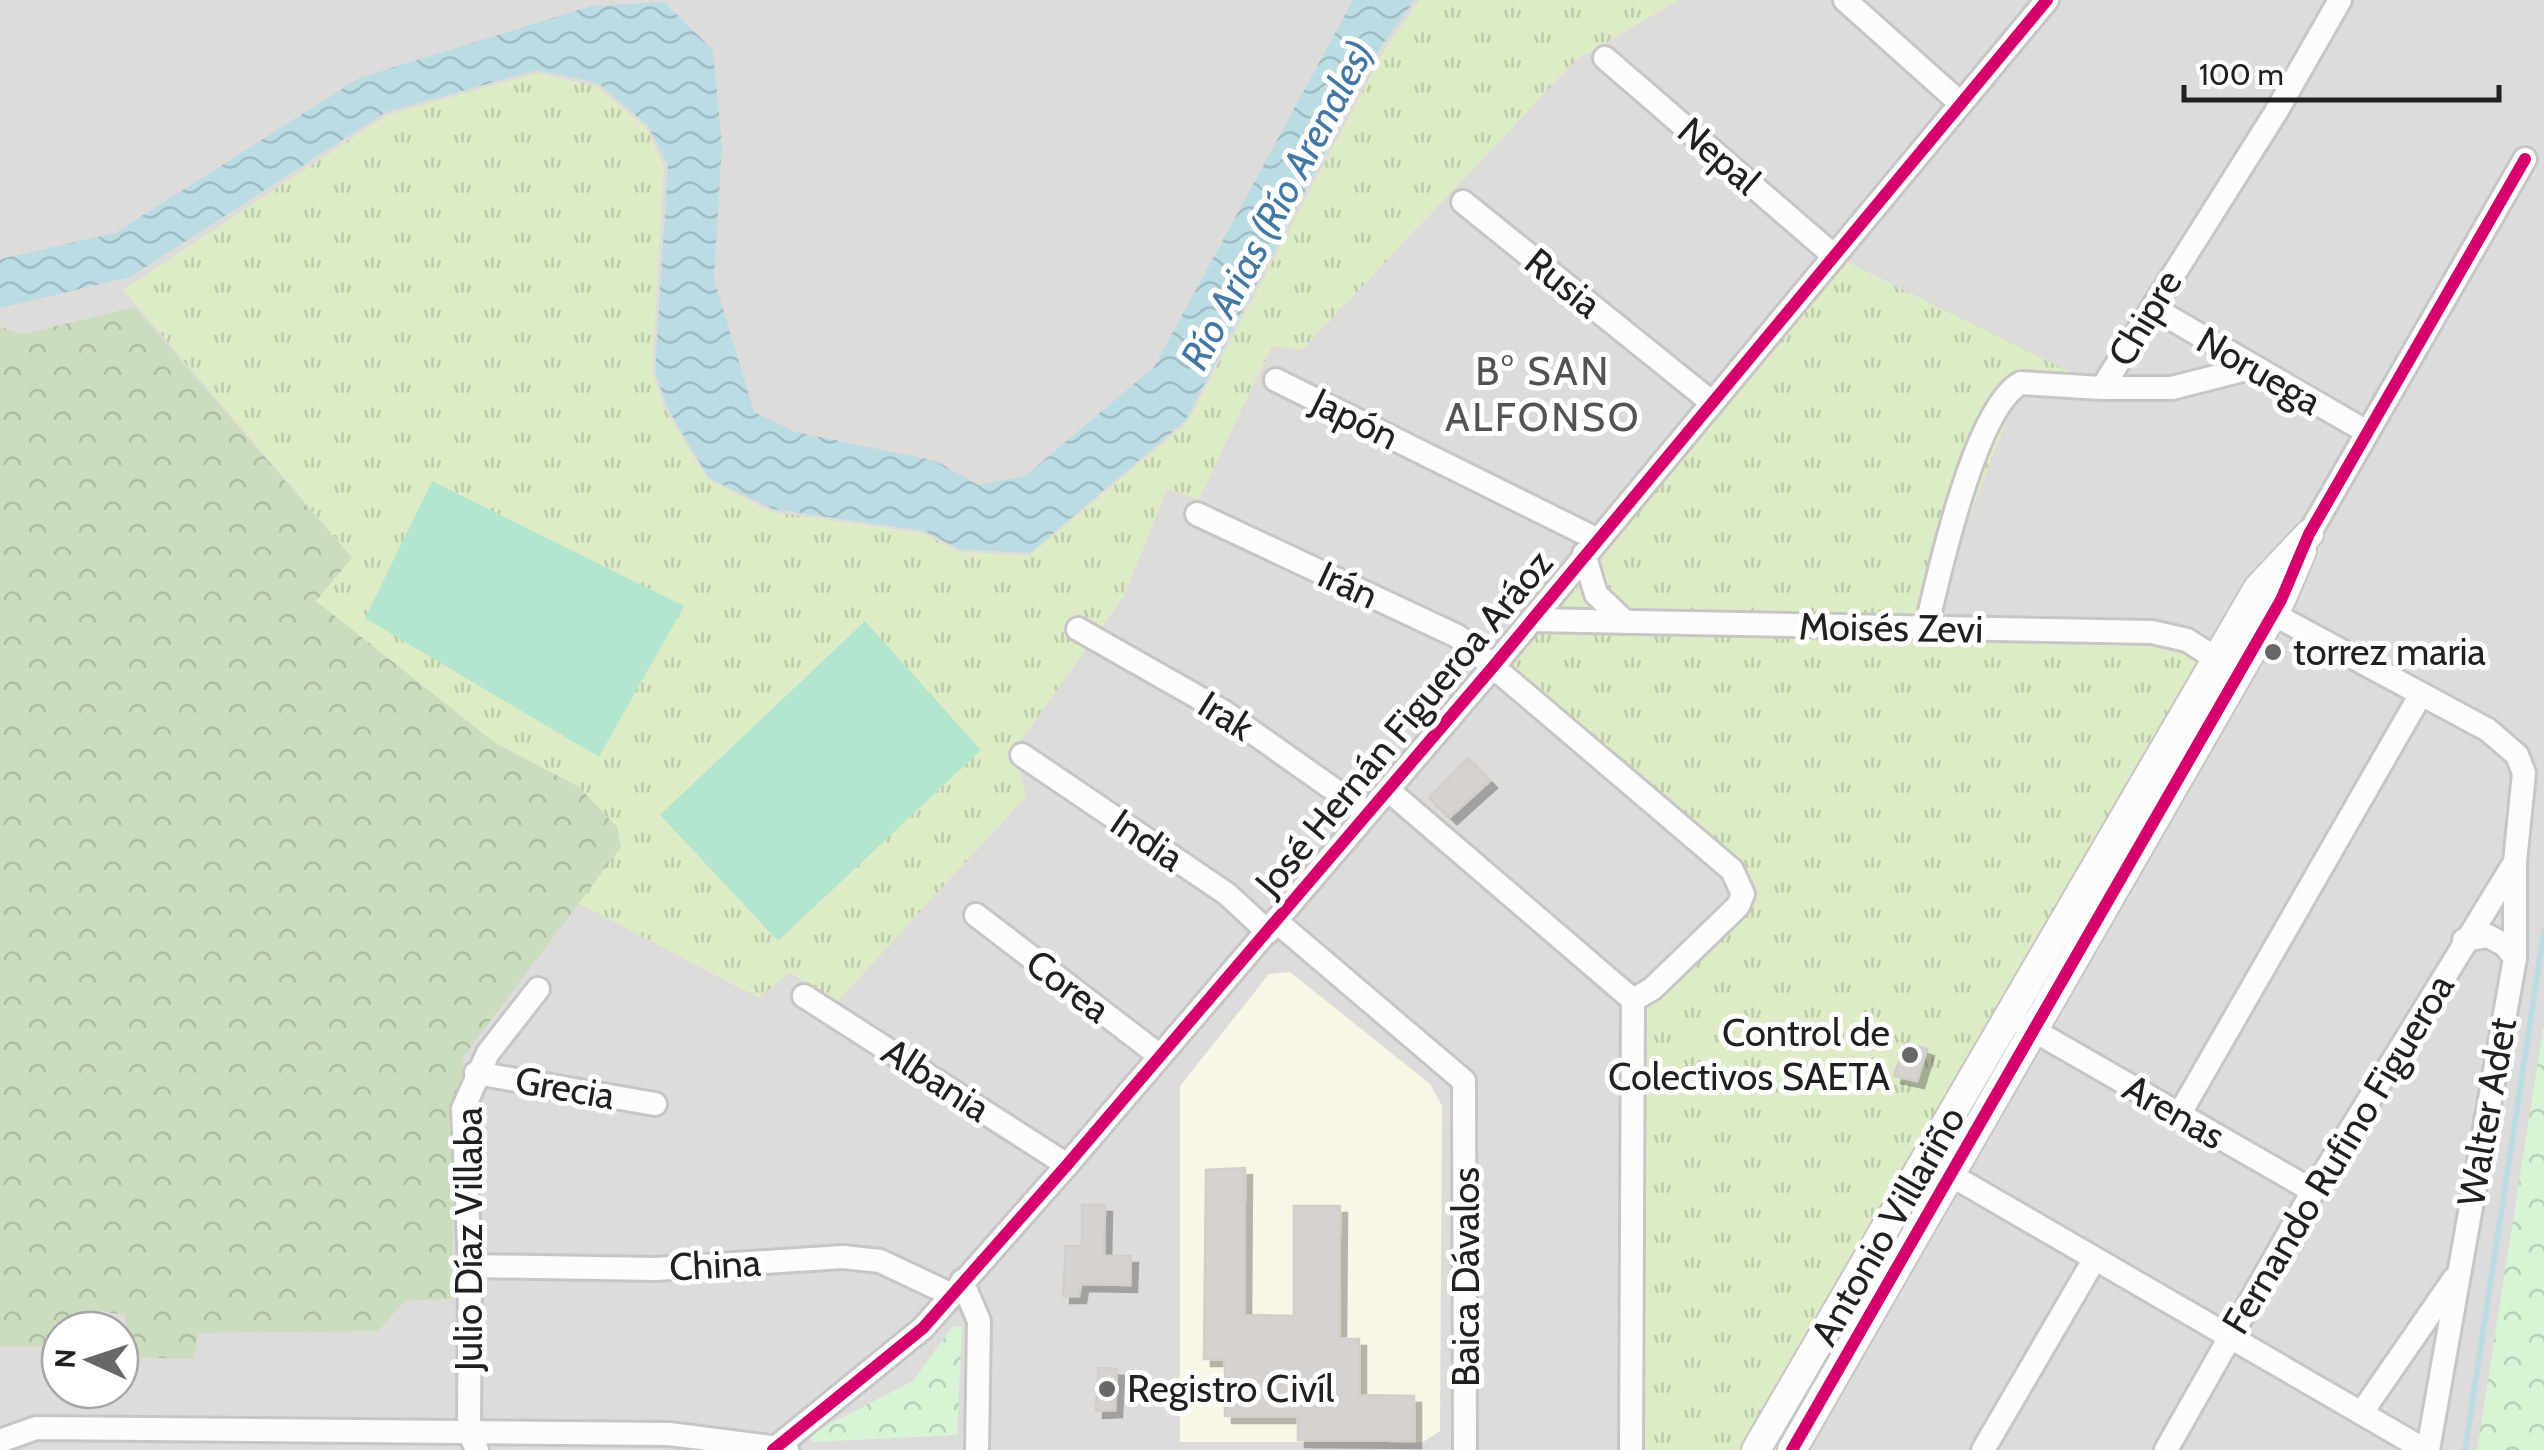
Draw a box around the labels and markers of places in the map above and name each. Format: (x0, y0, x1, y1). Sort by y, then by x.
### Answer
place label: torrez maria (2293, 628, 2486, 675)
marker: torrez maria (2262, 641, 2284, 663)
place label: Control de Colectivos SAETA (1608, 1009, 1891, 1100)
marker: Control de Colectivos SAETA (1899, 1044, 1921, 1066)
place label: Registro Civíl (1127, 1365, 1334, 1412)
marker: Registro Civíl (1096, 1378, 1118, 1400)

